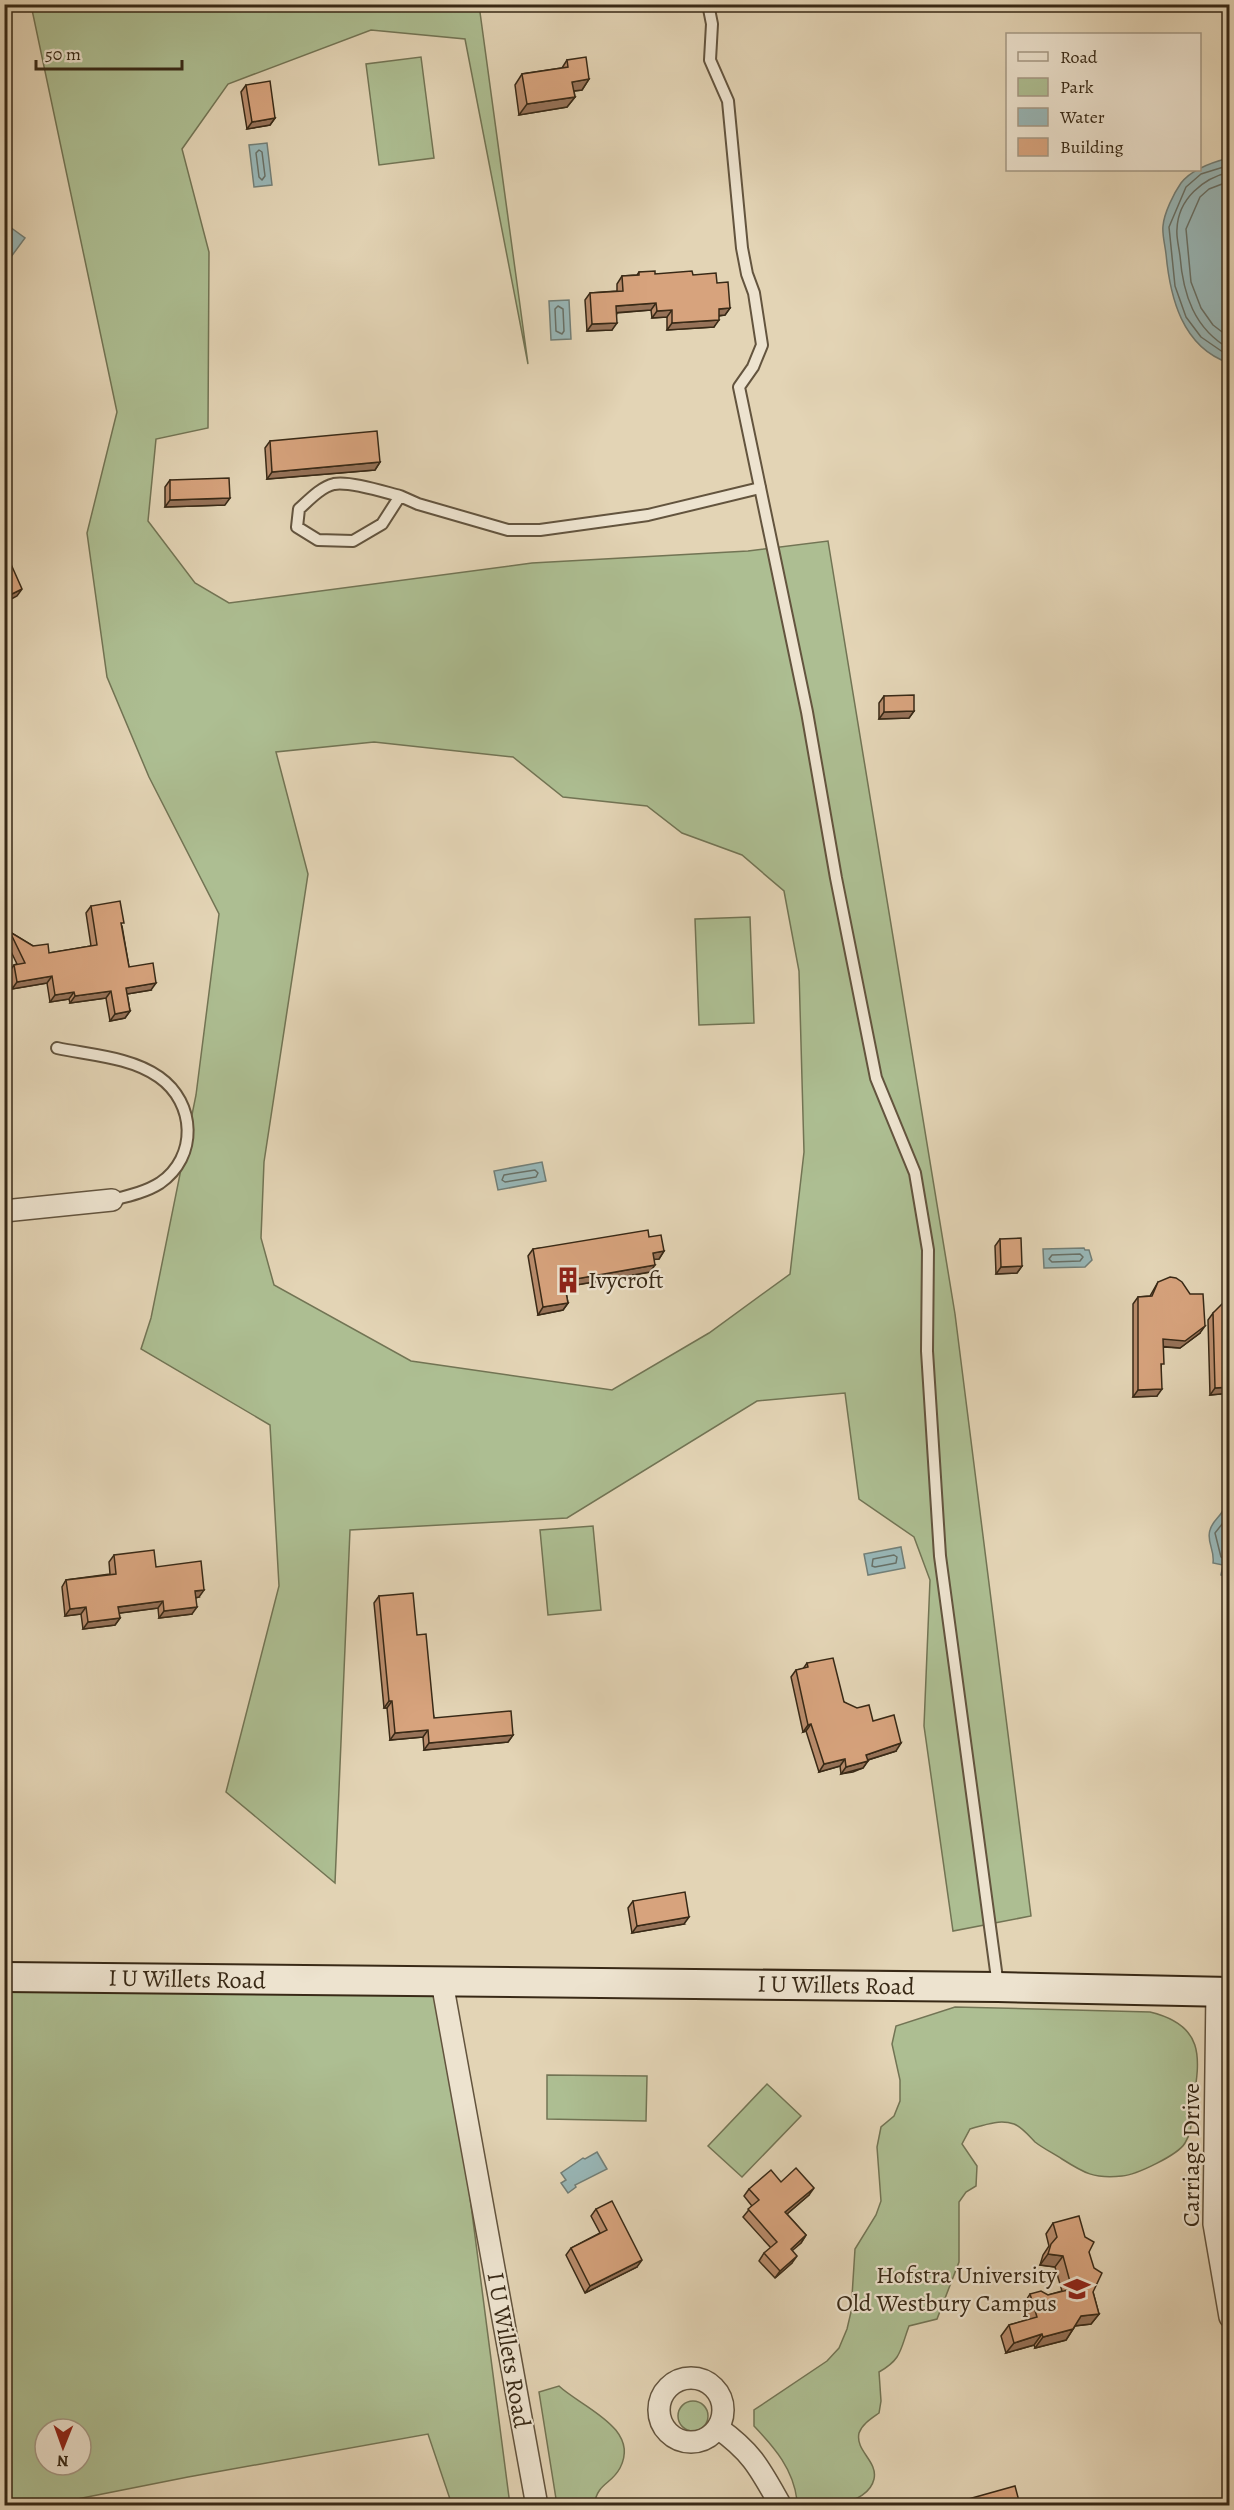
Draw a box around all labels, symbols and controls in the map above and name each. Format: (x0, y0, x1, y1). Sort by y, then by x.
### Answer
scale bar (36, 33, 182, 71)
legend (1006, 33, 1201, 171)
text: 50 m (45, 42, 81, 66)
text: Road (1060, 45, 1098, 69)
text: Park (1060, 75, 1094, 99)
text: Water (1059, 105, 1105, 129)
text: Building (1060, 135, 1124, 159)
place label: Ivycroft (588, 1264, 664, 1296)
building icon: Ivycroft (553, 1265, 583, 1295)
street label: I U Willets Road (108, 1962, 266, 1996)
street label: I U Willets Road (757, 1968, 915, 2002)
street label: Carriage Drive (1175, 2083, 1207, 2227)
place label: Hofstra University Old Westbury Campus (836, 2259, 1057, 2319)
street label: I U Willets Road (480, 2270, 538, 2430)
school or university icon: Hofstra University Old Westbury Campus (1062, 2274, 1092, 2304)
north arrow (33, 2417, 93, 2477)
text: N (56, 2450, 69, 2472)

